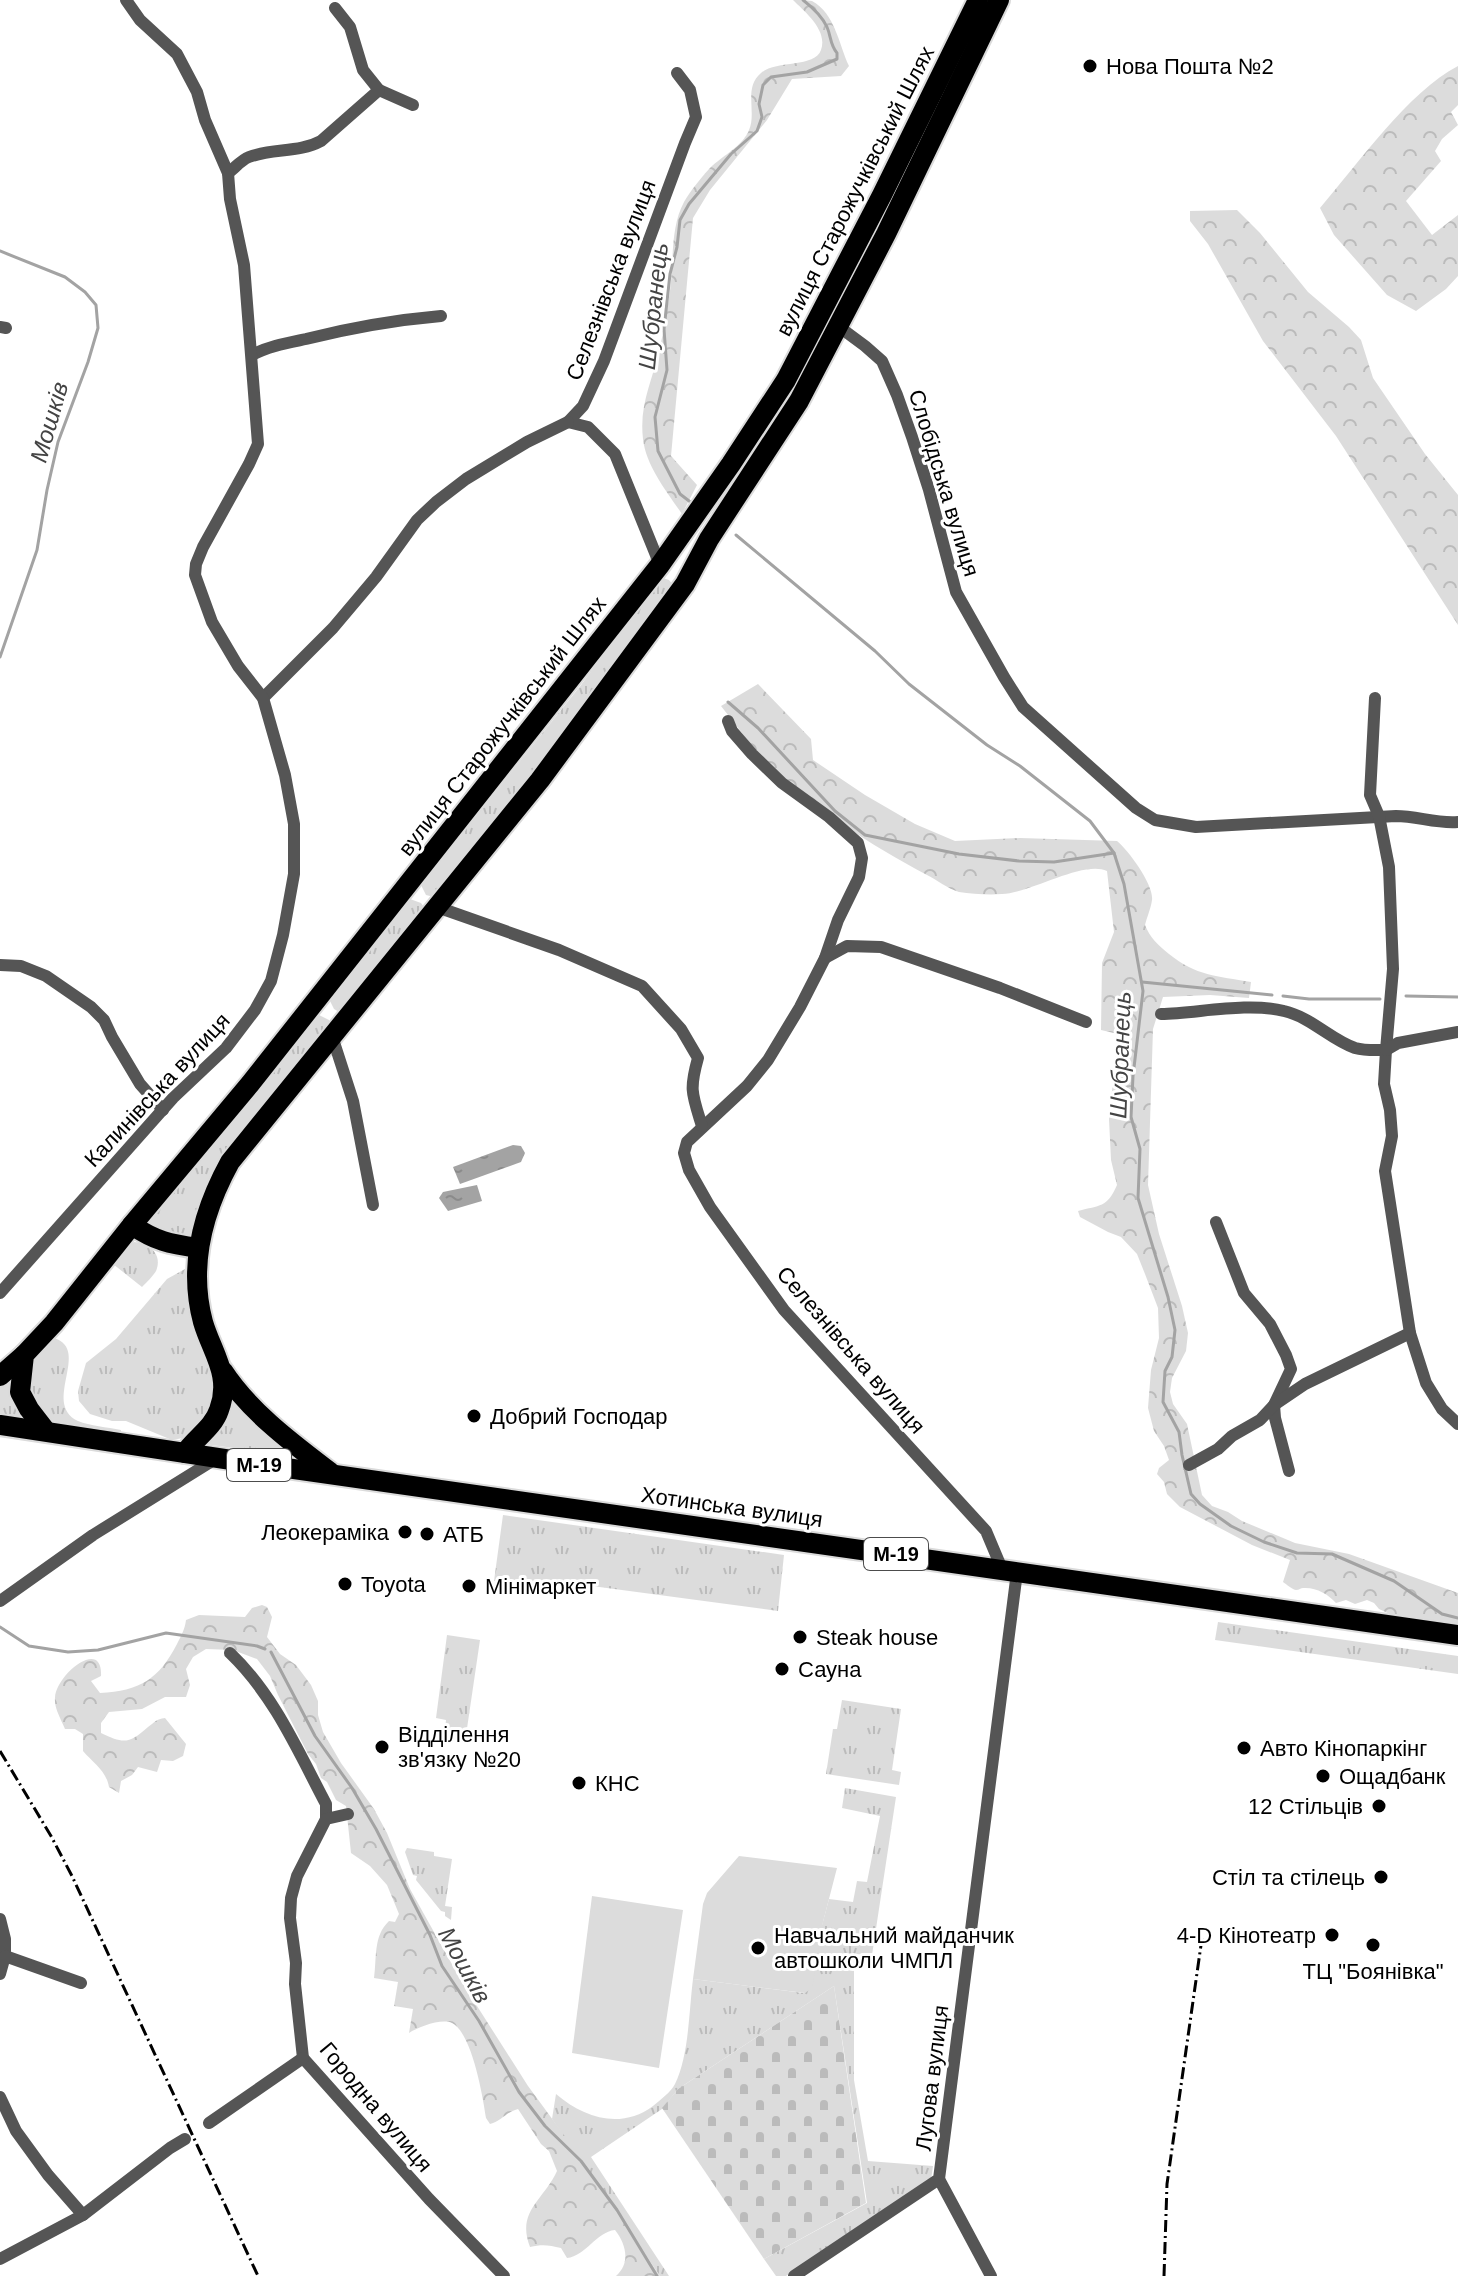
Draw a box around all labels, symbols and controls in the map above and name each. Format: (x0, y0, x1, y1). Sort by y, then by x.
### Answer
street label: вулиця Старожучківський Шлях (771, 42, 939, 340)
place label: Нова Пошта №2 (1106, 54, 1274, 79)
marker: Нова Пошта №2 (1081, 57, 1099, 75)
street label: Селезнівська вулиця (561, 176, 661, 384)
water label: Шубранець (633, 241, 673, 371)
water label: Мошків (25, 379, 73, 465)
street label: Слобідська вулиця (904, 387, 984, 579)
street label: вулиця Старожучківський Шлях (393, 592, 611, 860)
water label: Шубранець (1104, 991, 1136, 1119)
street label: Калинівська вулиця (79, 1008, 235, 1172)
street label: Селезнівська вулиця (772, 1261, 930, 1439)
place label: Добрий Господар (490, 1404, 668, 1429)
marker: Добрий Господар (465, 1407, 483, 1425)
road number: М-19 (227, 1449, 291, 1481)
street label: Хотинська вулиця (640, 1482, 824, 1532)
place label: Леокераміка (261, 1520, 390, 1545)
place label: АТБ (443, 1522, 484, 1547)
marker: Леокераміка (396, 1523, 414, 1541)
marker: АТБ (418, 1525, 436, 1543)
road number: М-19 (864, 1538, 928, 1570)
place label: Toyota (361, 1572, 427, 1597)
place label: Мінімаркет (485, 1574, 596, 1599)
marker: Toyota (336, 1575, 354, 1593)
marker: Мінімаркет (460, 1577, 478, 1595)
place label: Steak house (816, 1625, 938, 1650)
marker: Steak house (791, 1628, 809, 1646)
place label: Сауна (798, 1657, 862, 1682)
marker: Сауна (773, 1660, 791, 1678)
place label: Відділення зв'язку №20 (398, 1722, 521, 1772)
place label: Авто Кінопаркінг (1260, 1736, 1427, 1761)
marker: Відділення зв'язку №20 (373, 1738, 391, 1756)
marker: Авто Кінопаркінг (1235, 1739, 1253, 1757)
place label: Ощадбанк (1339, 1764, 1446, 1789)
marker: Ощадбанк (1314, 1767, 1332, 1785)
place label: КНС (595, 1771, 640, 1796)
marker: КНС (570, 1774, 588, 1792)
place label: 12 Стільців (1248, 1794, 1363, 1819)
marker: 12 Стільців (1370, 1797, 1388, 1815)
place label: Стіл та стілець (1212, 1865, 1365, 1890)
marker: Стіл та стілець (1372, 1868, 1390, 1886)
water label: Мошків (433, 1922, 497, 2008)
place label: Навчальний майданчик автошколи ЧМПЛ (774, 1923, 1014, 1973)
place label: 4-D Кінотеатр (1177, 1923, 1316, 1948)
marker: 4-D Кінотеатр (1323, 1926, 1341, 1944)
marker: ТЦ "Боянівка" (1364, 1936, 1382, 1954)
marker: Навчальний майданчик автошколи ЧМПЛ (749, 1939, 767, 1957)
place label: ТЦ "Боянівка" (1302, 1959, 1444, 1984)
street label: Лугова вулиця (911, 2004, 953, 2152)
street label: Городна вулиця (315, 2037, 437, 2177)

